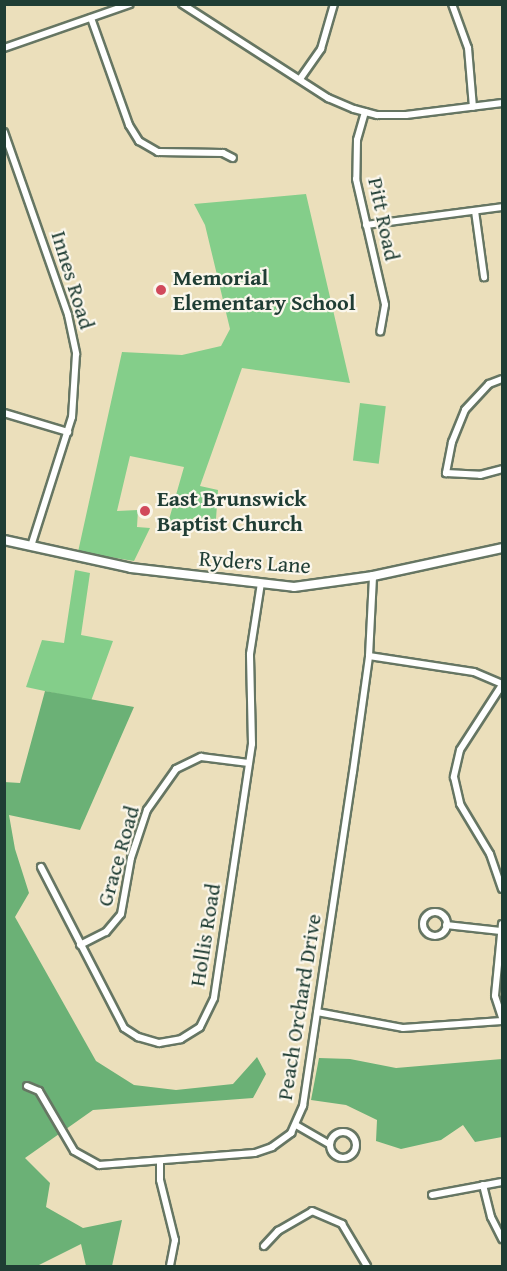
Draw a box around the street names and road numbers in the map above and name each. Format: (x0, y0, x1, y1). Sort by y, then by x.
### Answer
street label: Pitt Road (362, 175, 406, 263)
street label: Innes Road (46, 228, 100, 332)
street label: Ryders Lane (198, 545, 312, 579)
street label: Grace Road (91, 803, 145, 909)
street label: Hollis Road (184, 882, 226, 988)
street label: Peach Orchard Drive (271, 912, 327, 1102)

